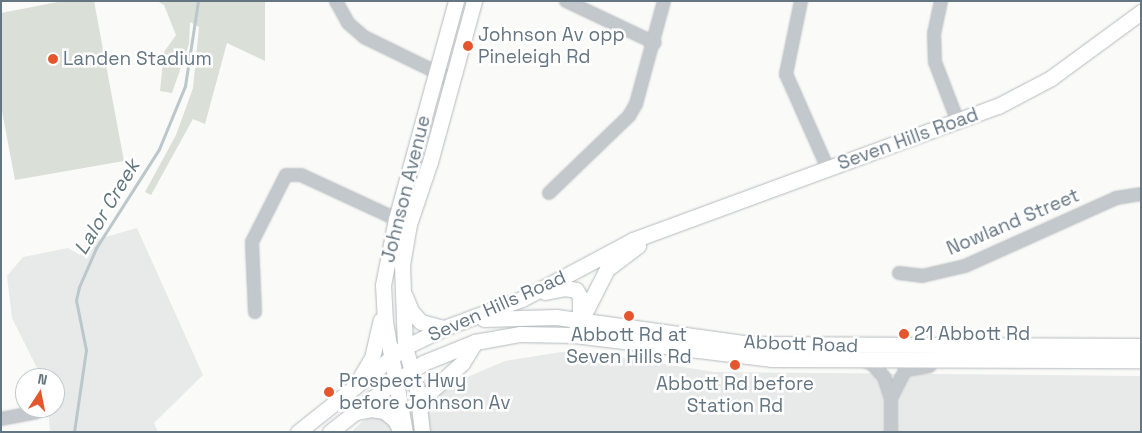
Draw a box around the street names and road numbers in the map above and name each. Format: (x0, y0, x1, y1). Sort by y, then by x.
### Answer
street label: Seven Hills Road (835, 103, 981, 175)
street label: Johnson Avenue (377, 113, 435, 265)
street label: Nowland Street (943, 184, 1083, 260)
street label: Seven Hills Road (425, 265, 569, 347)
street label: Abbott Road (743, 331, 859, 357)

